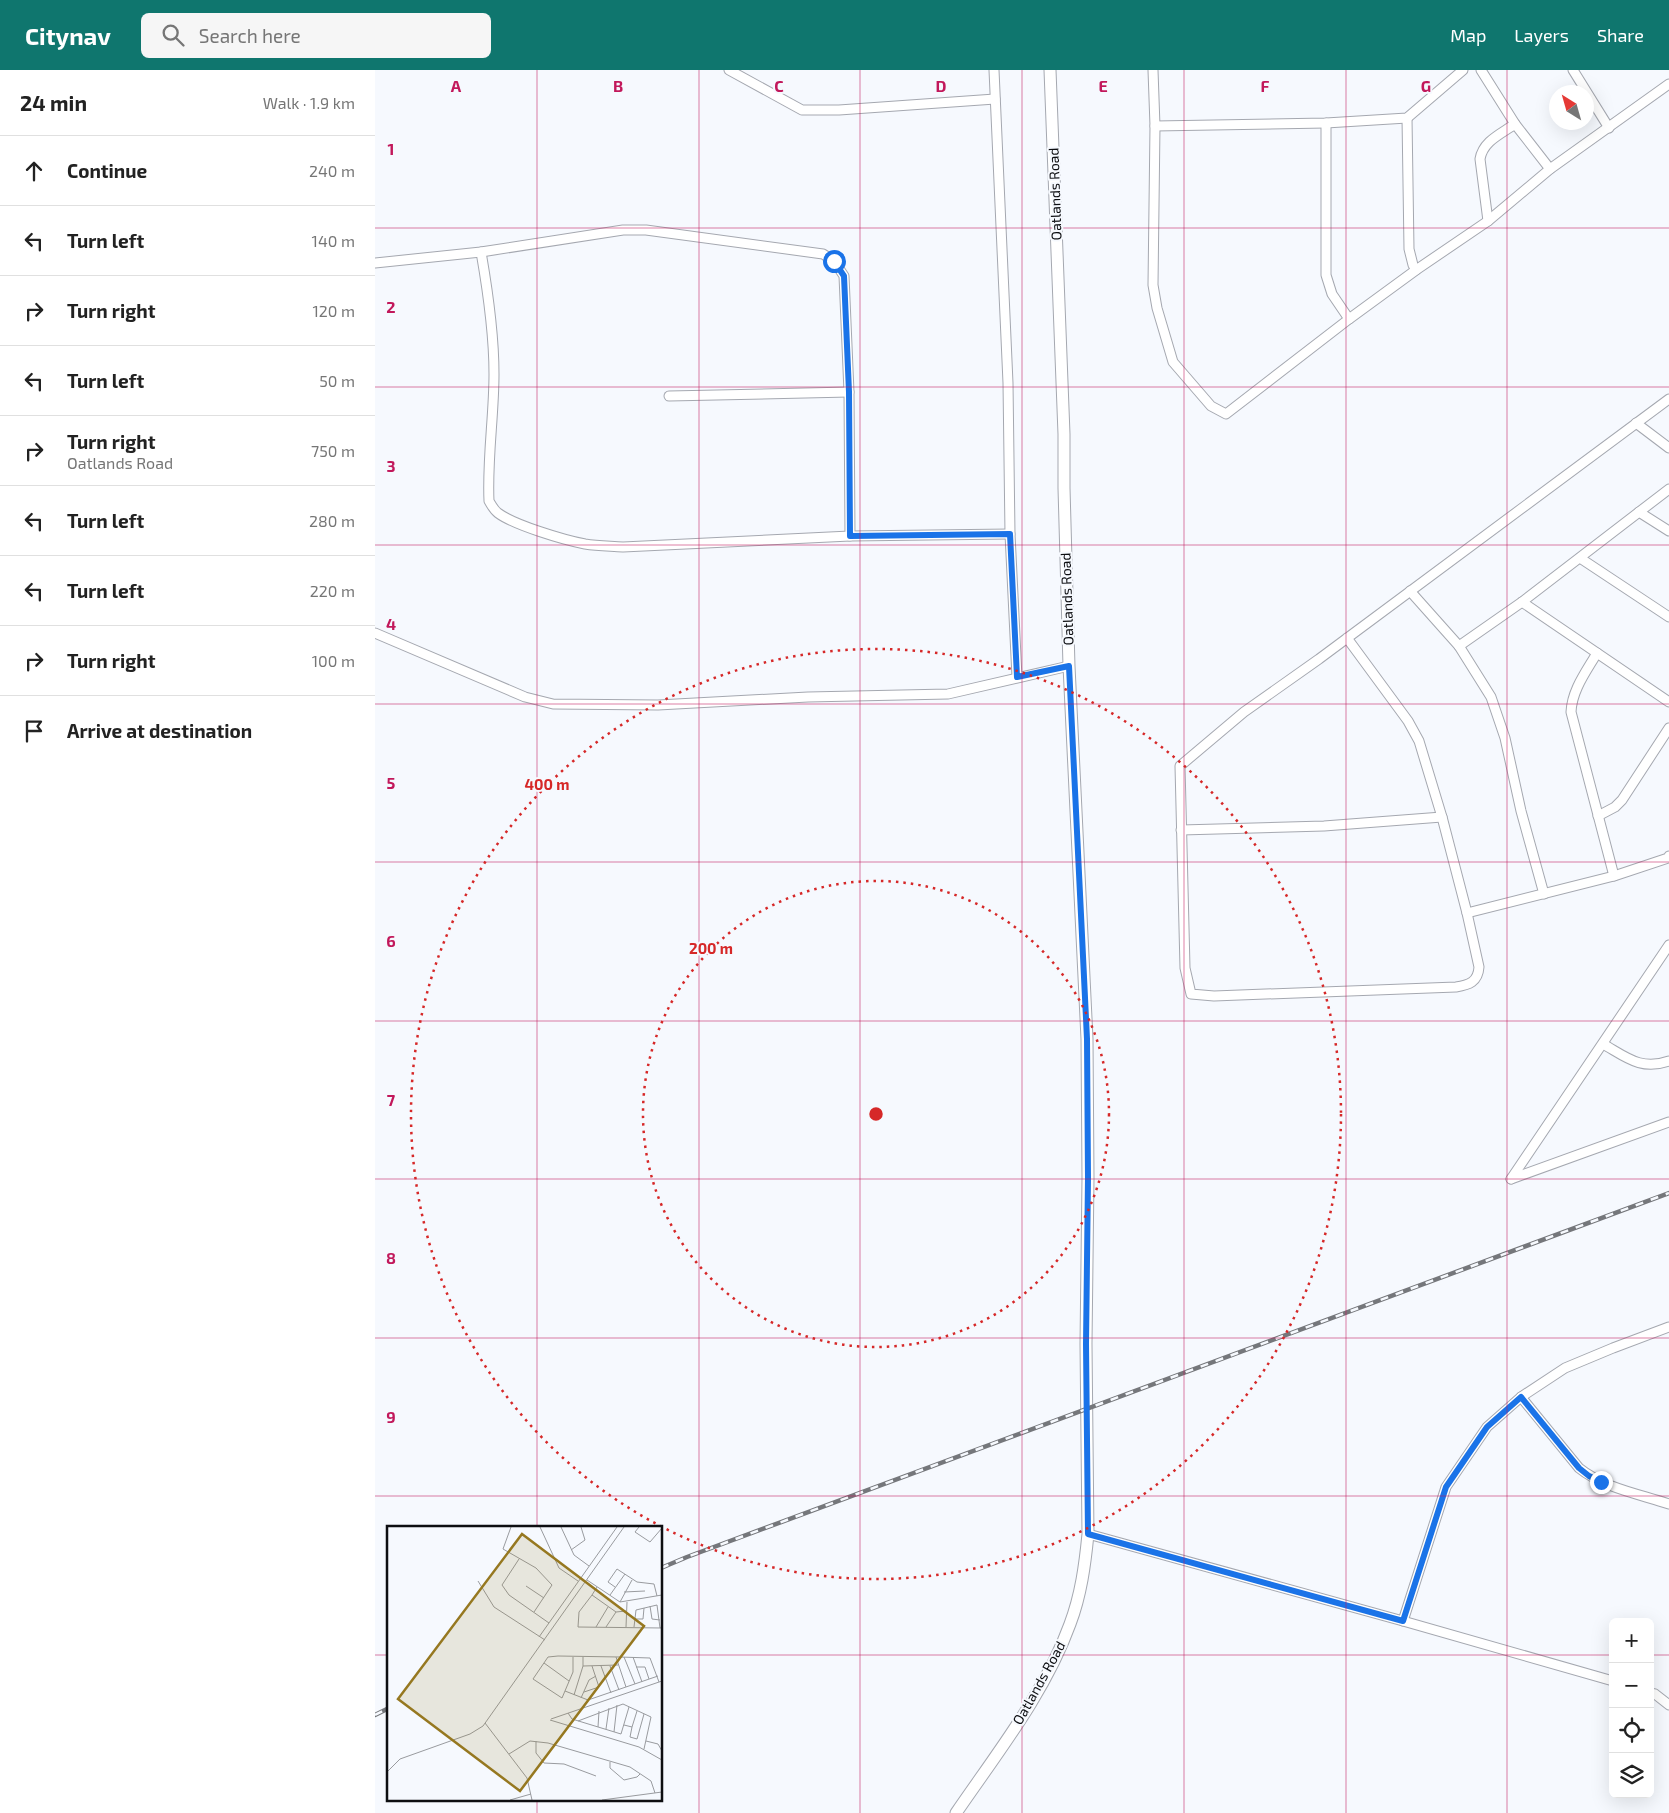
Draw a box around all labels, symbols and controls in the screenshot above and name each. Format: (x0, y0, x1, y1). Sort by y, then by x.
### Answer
search box (141, 13, 491, 58)
text: Citynav (25, 21, 111, 50)
icon: search (159, 21, 187, 49)
text: Search here (199, 24, 301, 47)
text: Map (1450, 24, 1486, 46)
text: Layers (1514, 24, 1569, 46)
text: Share (1597, 24, 1644, 46)
text: A (451, 76, 462, 95)
text: B (613, 76, 623, 95)
text: C (774, 76, 784, 95)
text: D (936, 76, 947, 95)
text: E (1098, 76, 1108, 95)
text: F (1261, 76, 1270, 95)
text: G (1421, 76, 1431, 95)
north arrow (1549, 85, 1594, 130)
text: 24 min (20, 90, 87, 115)
text: Walk · 1.9 km (263, 93, 355, 112)
text: 1 (388, 139, 394, 158)
street label: Oatlands Road (1044, 147, 1065, 241)
icon: ahead (20, 157, 48, 185)
text: Continue (67, 159, 147, 182)
text: 240 m (309, 161, 355, 180)
icon: left (20, 227, 48, 255)
text: Turn left (67, 229, 144, 252)
text: 140 m (312, 231, 355, 250)
route start (823, 250, 846, 273)
icon: right (20, 297, 48, 325)
text: 2 (386, 297, 396, 316)
text: Turn right (67, 299, 155, 322)
text: 120 m (312, 301, 355, 320)
icon: left (20, 367, 48, 395)
text: Turn left (67, 369, 144, 392)
text: 50 m (319, 371, 355, 390)
text: Turn right (67, 430, 155, 453)
icon: right (20, 437, 48, 465)
text: 750 m (311, 441, 355, 460)
text: Oatlands Road (67, 453, 173, 472)
text: 3 (386, 456, 396, 475)
icon: left (20, 507, 48, 535)
text: Turn left (67, 509, 144, 532)
text: 280 m (309, 511, 355, 530)
street label: Oatlands Road (1056, 552, 1077, 646)
icon: left (20, 577, 48, 605)
text: Turn left (67, 579, 144, 602)
text: 220 m (310, 581, 355, 600)
text: 4 (386, 614, 396, 633)
icon: right (20, 647, 48, 675)
text: Turn right (67, 649, 155, 672)
text: 100 m (312, 651, 355, 670)
icon: arrive (20, 717, 48, 745)
text: Arrive at destination (67, 719, 252, 742)
text: 5 (387, 773, 396, 792)
text: 400 m (525, 775, 569, 793)
text: 6 (386, 931, 396, 950)
text: 200 m (689, 939, 733, 957)
text: 7 (387, 1090, 396, 1109)
centre of rings (867, 1105, 885, 1123)
text: 8 (386, 1248, 396, 1267)
text: 9 (386, 1407, 396, 1426)
route end (1590, 1471, 1613, 1494)
inset map (387, 1526, 663, 1800)
map controls (1609, 1618, 1654, 1798)
button: + (1609, 1618, 1654, 1663)
street label: Oatlands Road (1009, 1638, 1069, 1727)
button: − (1609, 1663, 1654, 1708)
button: locate (1609, 1708, 1654, 1753)
button: layers (1609, 1753, 1654, 1798)

